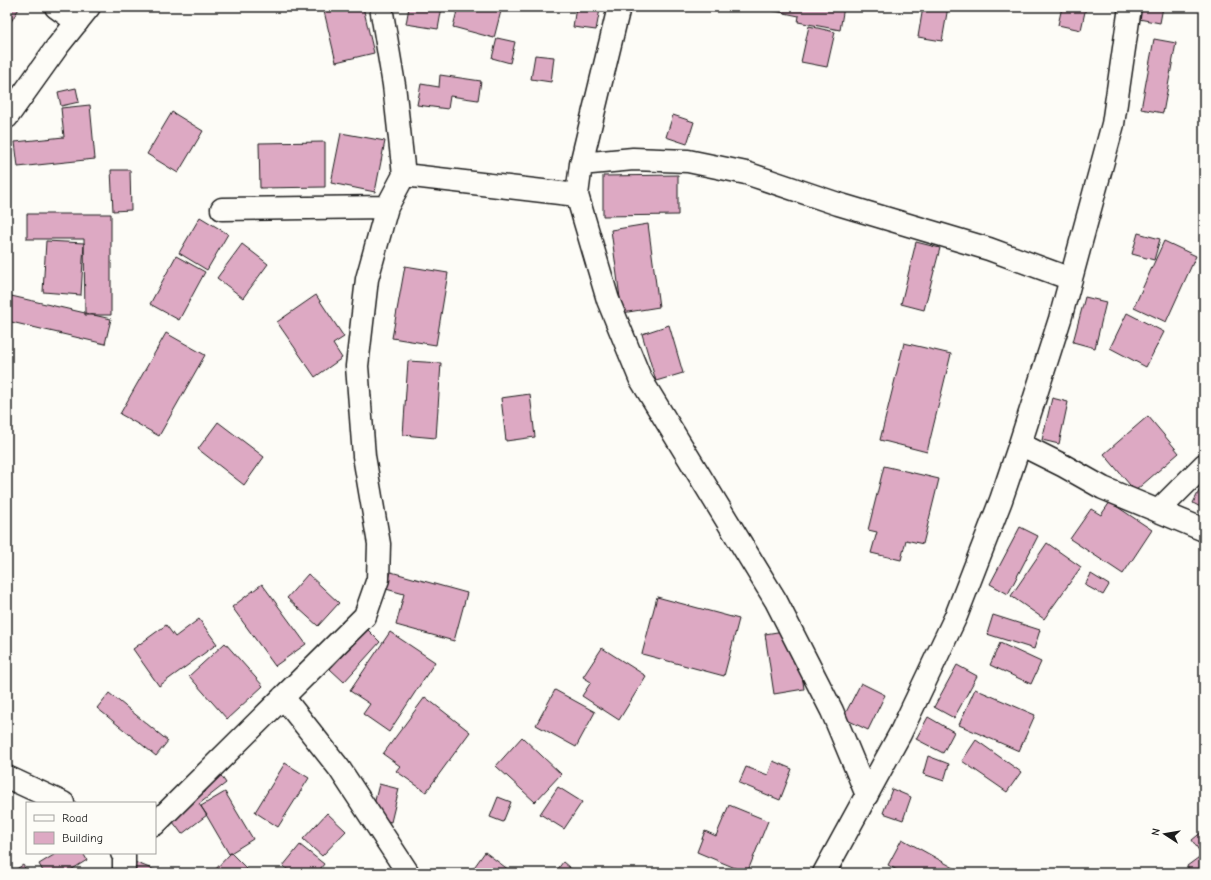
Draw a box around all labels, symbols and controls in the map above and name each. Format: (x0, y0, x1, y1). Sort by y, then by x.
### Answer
legend (26, 802, 156, 854)
text: Road (62, 811, 88, 825)
north arrow (1145, 814, 1185, 854)
text: N (1149, 827, 1163, 837)
text: Building (62, 831, 103, 845)

